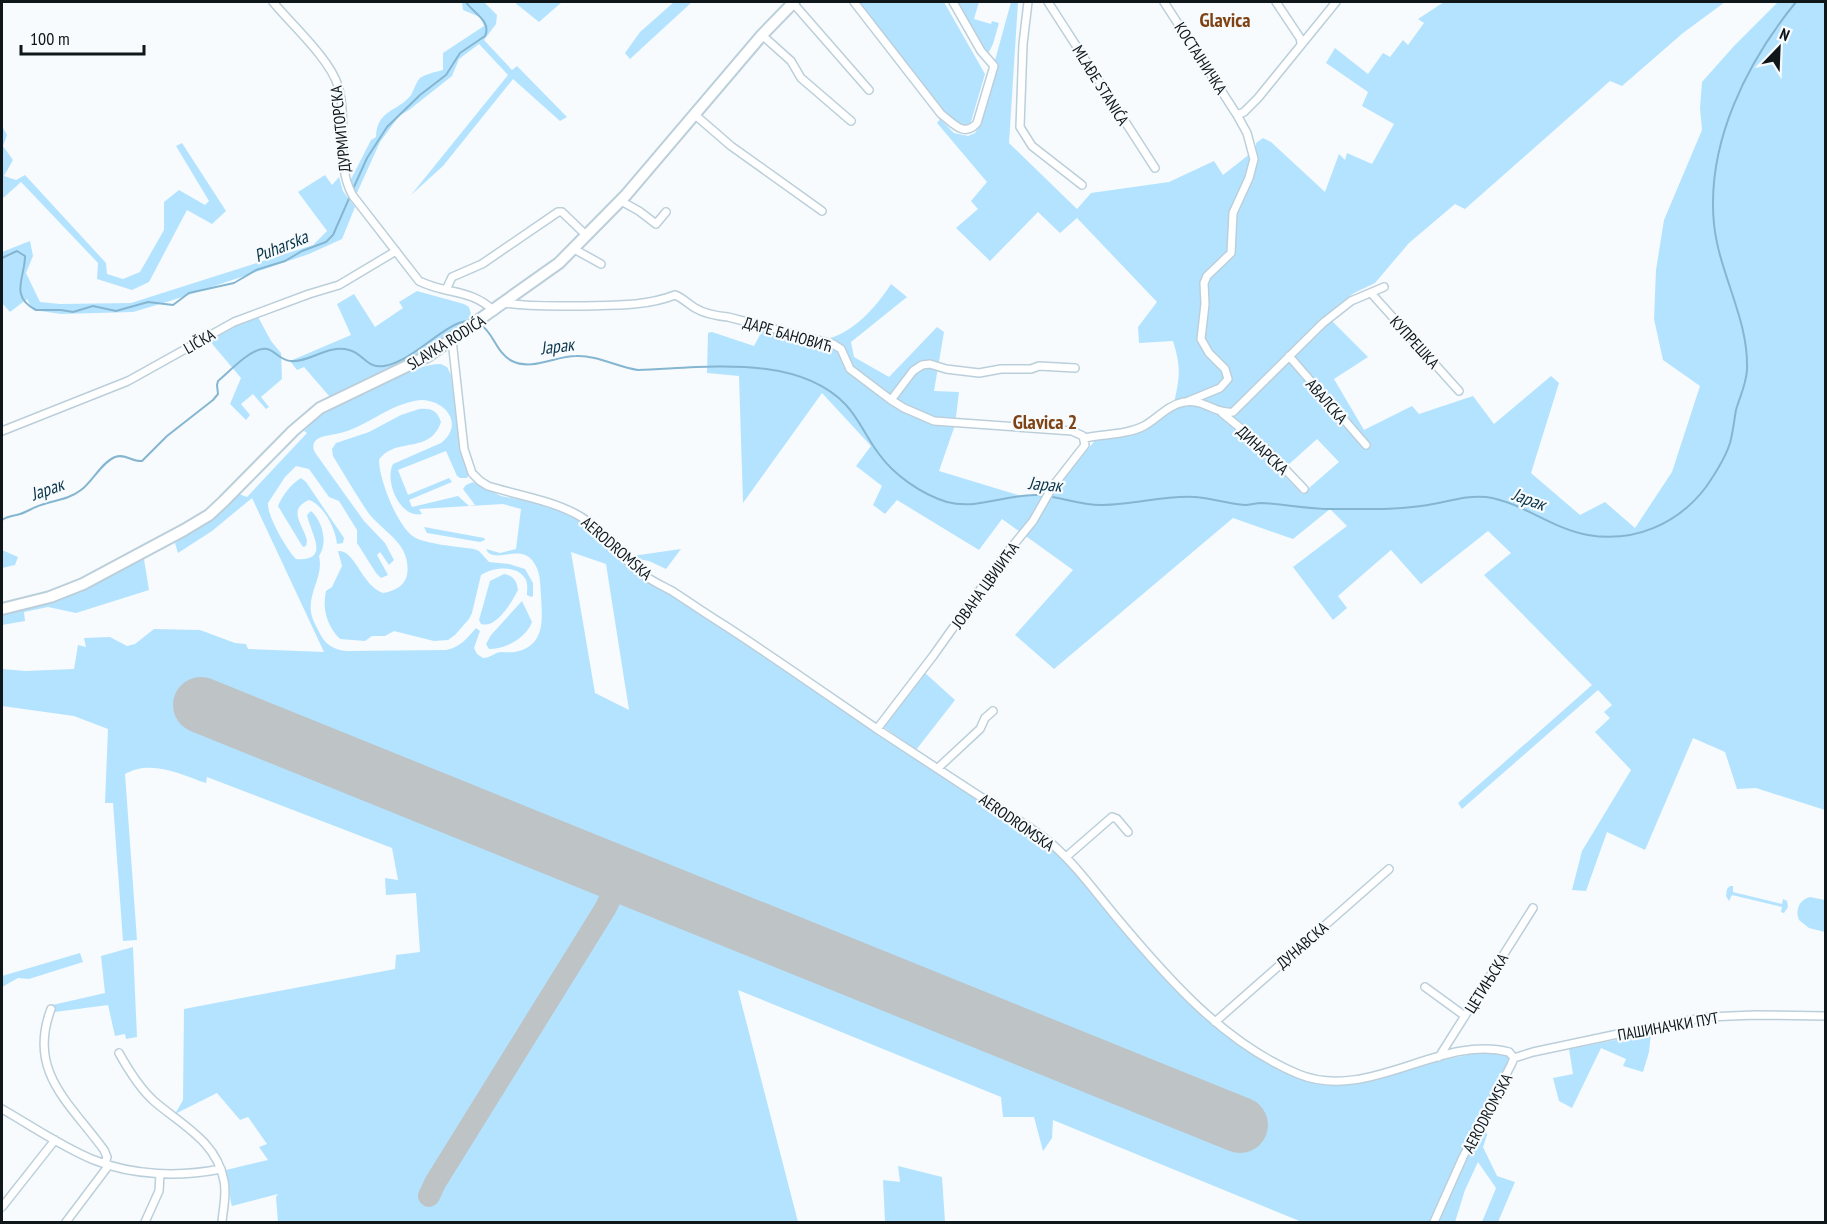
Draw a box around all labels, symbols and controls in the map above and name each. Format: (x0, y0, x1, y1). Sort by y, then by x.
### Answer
district label: Glavica (1200, 7, 1250, 33)
scale bar (21, 18, 144, 56)
street label: КОСТАЈНИЧКА (1170, 18, 1232, 98)
north arrow (1749, 18, 1809, 78)
text: N (1777, 23, 1793, 45)
text: 100 m (30, 27, 70, 50)
street label: MLAĐE STANIĆA (1068, 41, 1134, 129)
street label: ДУРМИТОРСКА (325, 84, 354, 173)
water label: Puharska (251, 225, 312, 267)
street label: SLAVKA RODIĆA (403, 310, 489, 374)
street label: ДАРЕ БАНОВИЋ (741, 312, 835, 356)
street label: КУПРЕШКА (1386, 312, 1444, 373)
street label: LIČKA (180, 324, 219, 358)
water label: Јарак (538, 332, 577, 360)
street label: АВАЛСКА (1302, 374, 1352, 428)
district label: Glavica 2 (1013, 409, 1077, 435)
street label: ДИНАРСКА (1233, 421, 1293, 479)
water label: Јарак (1026, 471, 1065, 497)
water label: Јарак (26, 472, 69, 506)
water label: Јарак (1508, 482, 1551, 516)
street label: AERODROMSKA (578, 512, 657, 584)
street label: ЈОВАНА ЦВИЈИЋА (946, 538, 1023, 633)
street label: AERODROMSKA (976, 789, 1059, 855)
street label: ДУНАВСКА (1272, 917, 1332, 973)
street label: ЦЕТИЊСКА (1460, 949, 1512, 1017)
street label: ПАШИНАЧКИ ПУТ (1616, 1007, 1720, 1045)
street label: AERODROMSKA (1458, 1070, 1516, 1156)

